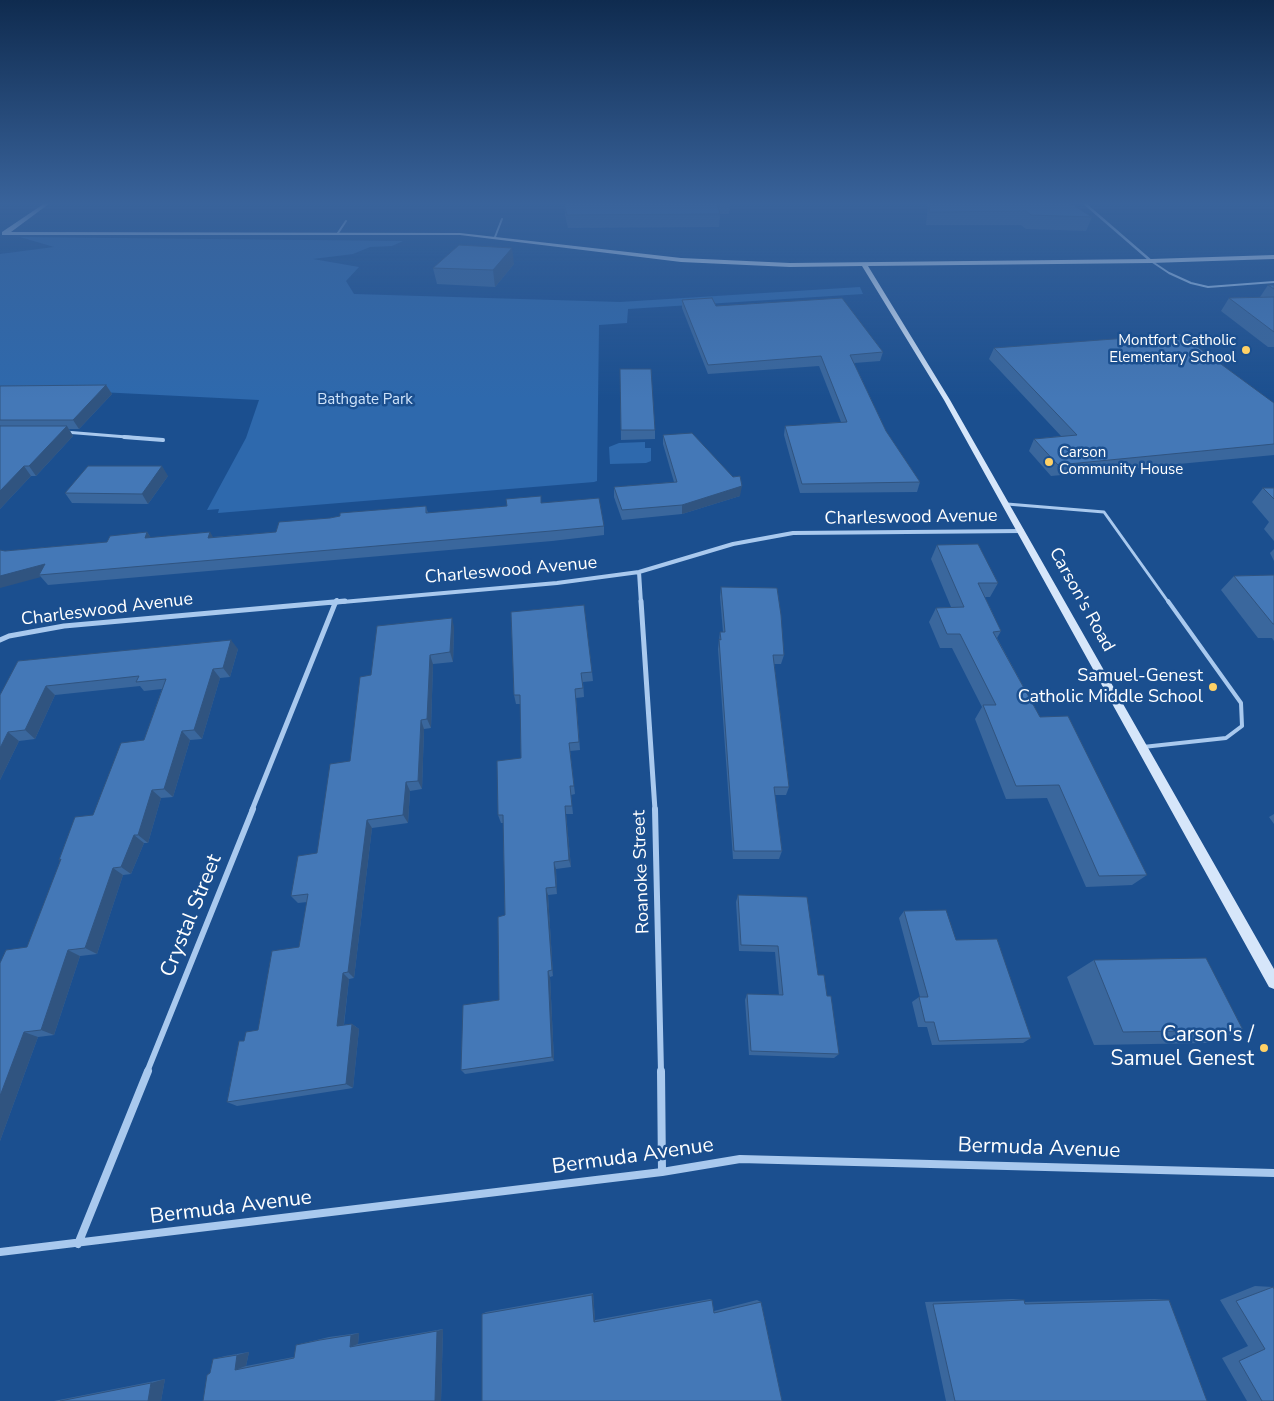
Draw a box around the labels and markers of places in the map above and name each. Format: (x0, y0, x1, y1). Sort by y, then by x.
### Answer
place label: Montfort Catholic Elementary School (1109, 332, 1236, 367)
marker: Montfort Catholic Elementary School (1240, 344, 1252, 356)
place label: Carson Community House (1059, 444, 1183, 479)
marker: Carson Community House (1043, 456, 1055, 468)
place label: Samuel-Genest Catholic Middle School (1018, 666, 1203, 709)
marker: Samuel-Genest Catholic Middle School (1207, 681, 1219, 693)
place label: Carson's / Samuel Genest (1111, 1023, 1254, 1073)
marker: Carson's / Samuel Genest (1258, 1042, 1270, 1054)

